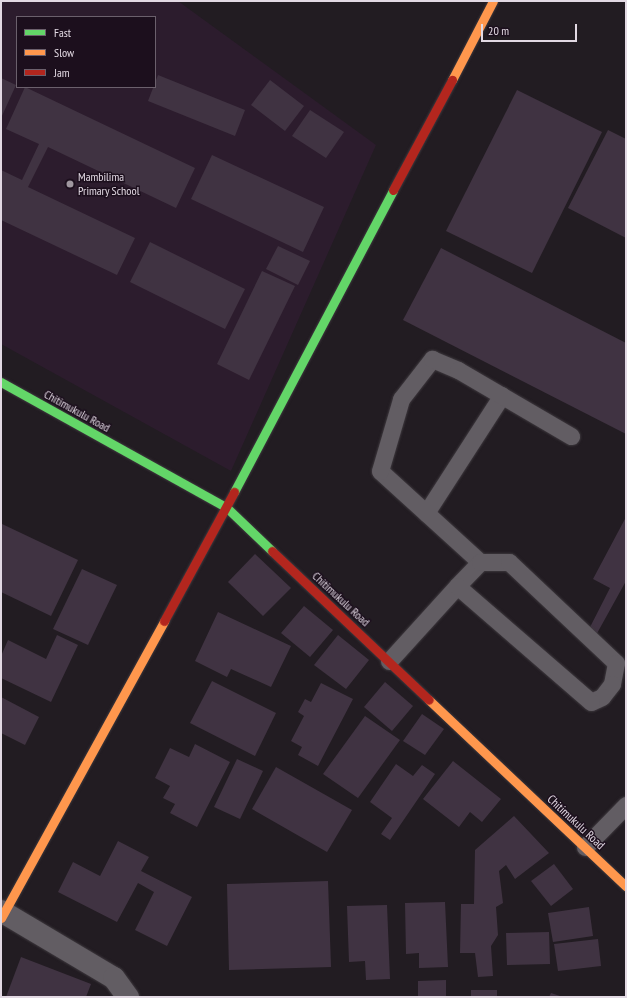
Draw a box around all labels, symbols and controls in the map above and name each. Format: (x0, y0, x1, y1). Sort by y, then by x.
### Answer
legend (16, 16, 156, 88)
scale bar (483, 16, 579, 42)
text: 20 m (488, 23, 509, 38)
text: Fast (54, 25, 71, 40)
text: Slow (54, 45, 74, 60)
text: Jam (54, 65, 70, 80)
place label: Mambilima Primary School (78, 170, 140, 198)
marker: Mambilima Primary School (65, 179, 75, 189)
street label: Chitimukulu Road (42, 387, 112, 435)
street label: Chitimukulu Road (309, 569, 373, 629)
street label: Chitimukulu Road (544, 792, 608, 852)

